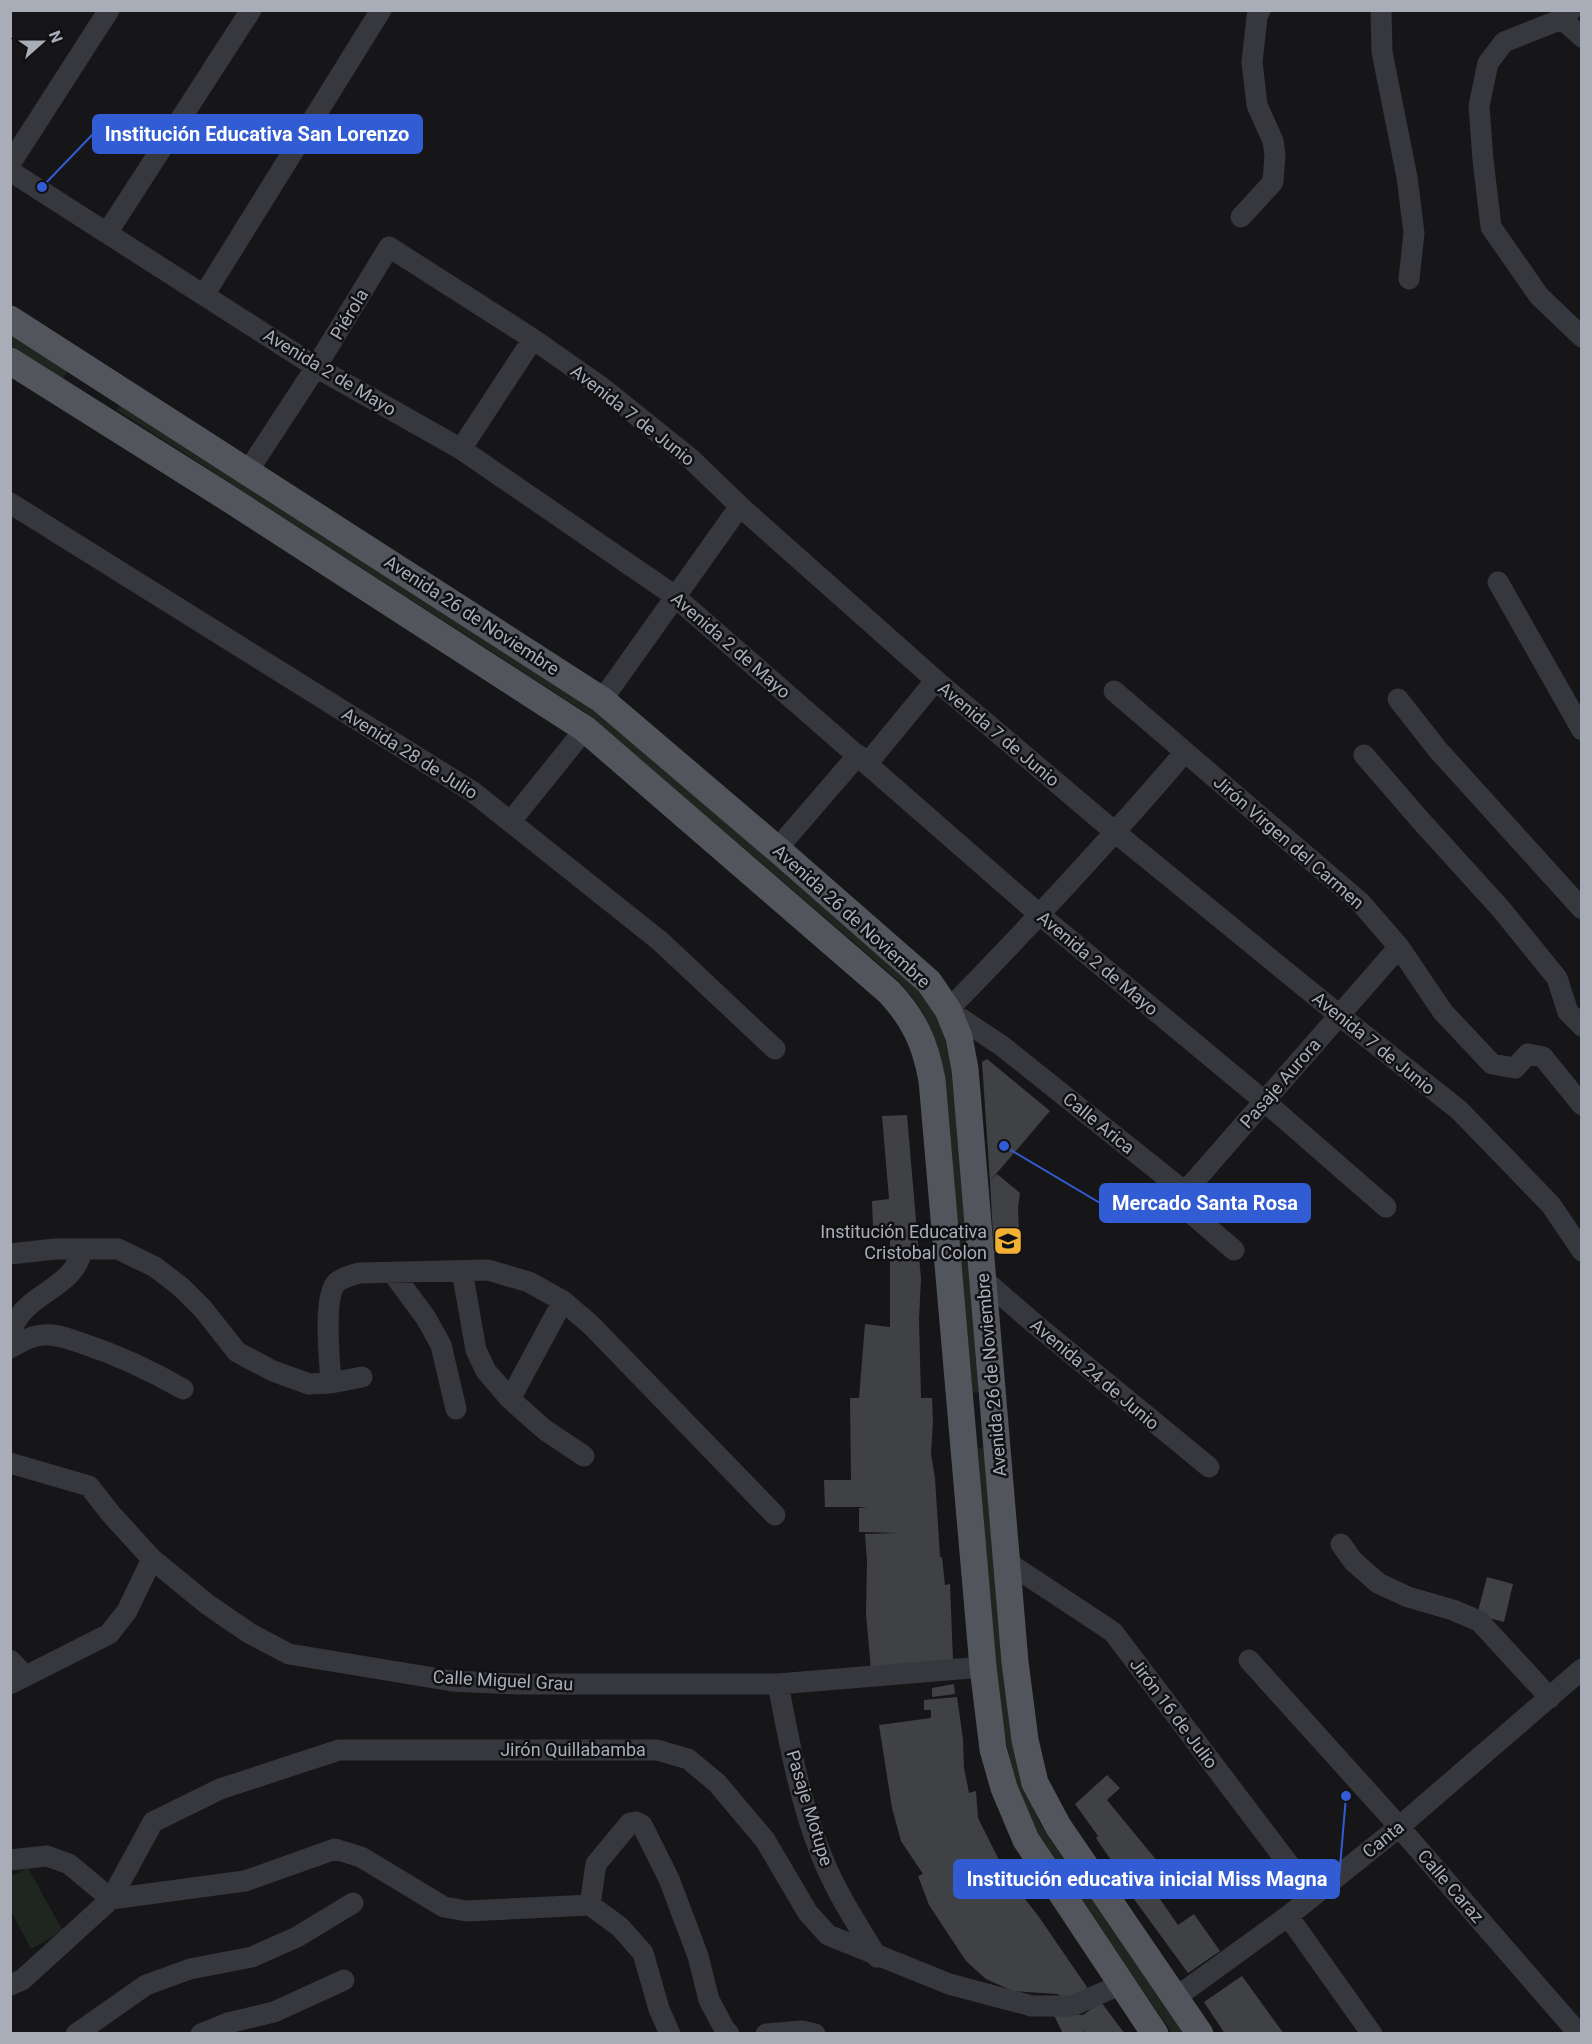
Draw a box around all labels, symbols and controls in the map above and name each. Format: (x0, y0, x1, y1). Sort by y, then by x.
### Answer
north arrow (12, 12, 72, 72)
text: N (45, 28, 66, 45)
callout: Institución Educativa San Lorenzo (93, 115, 422, 153)
text: Institución Educativa San Lorenzo (105, 122, 409, 146)
street label: Piérola (326, 285, 372, 343)
street label: Avenida 2 de Mayo (260, 324, 400, 420)
street label: Avenida 7 de Junio (567, 360, 699, 470)
street label: Avenida 26 de Noviembre (381, 551, 563, 679)
street label: Avenida 2 de Mayo (667, 588, 795, 702)
street label: Avenida 7 de Junio (934, 677, 1064, 791)
street label: Avenida 28 de Julio (338, 703, 482, 803)
street label: Jirón Virgen del Carmen (1210, 771, 1368, 913)
street label: Avenida 26 de Noviembre (769, 840, 935, 992)
street label: Avenida 2 de Mayo (1033, 906, 1163, 1020)
street label: Avenida 7 de Junio (1309, 987, 1439, 1099)
street label: Pasaje Aurora (1235, 1034, 1325, 1132)
street label: Calle Arica (1059, 1088, 1139, 1158)
callout: Mercado Santa Rosa (1100, 1184, 1310, 1222)
text: Mercado Santa Rosa (1112, 1191, 1298, 1215)
place label: Institución Educativa Cristobal Colon (820, 1221, 987, 1263)
school or university icon: Institución Educativa Cristobal Colon (992, 1225, 1024, 1257)
street label: Avenida 26 de Noviembre (972, 1272, 1010, 1478)
street label: Avenida 24 de Junio (1026, 1314, 1164, 1434)
street label: Jirón 16 de Julio (1126, 1654, 1222, 1772)
street label: Calle Miguel Grau (432, 1666, 574, 1694)
street label: Jirón Quillabamba (500, 1739, 646, 1760)
street label: Pasaje Motupe (782, 1748, 838, 1868)
street label: Canta (1358, 1816, 1408, 1862)
street label: Calle Caraz (1413, 1845, 1489, 1927)
callout: Institución educativa inicial Miss Magna (954, 1860, 1339, 1898)
text: Institución educativa inicial Miss Magna (967, 1867, 1328, 1891)

